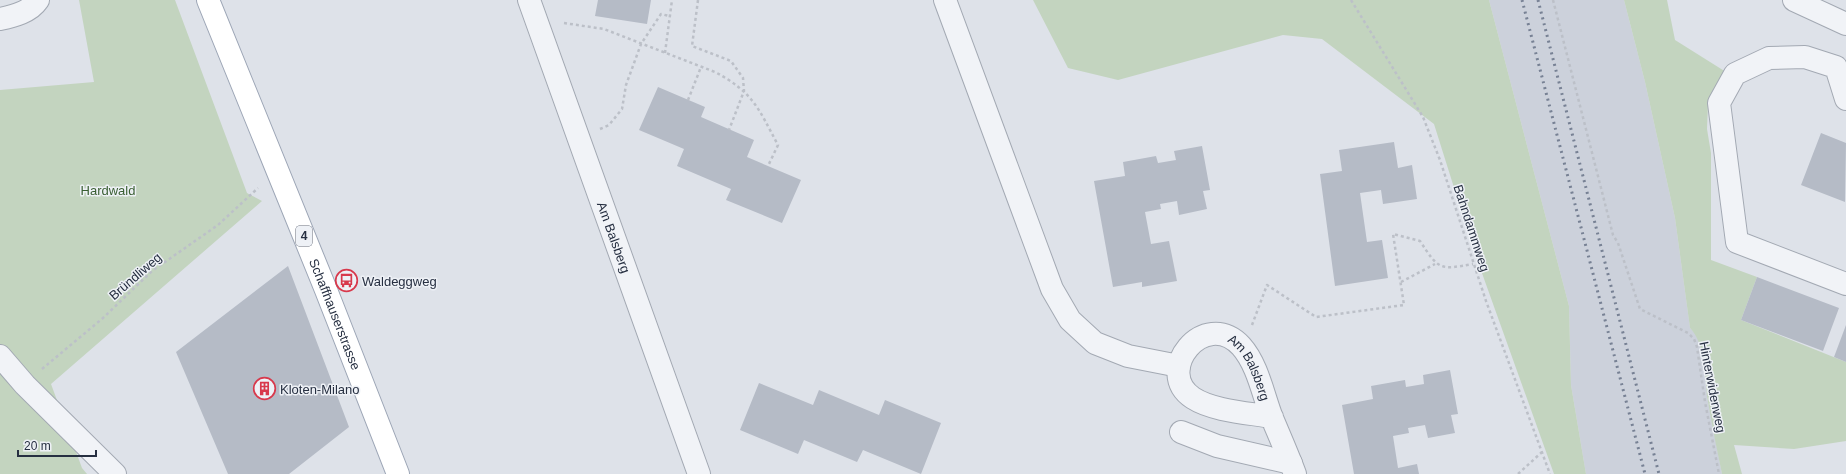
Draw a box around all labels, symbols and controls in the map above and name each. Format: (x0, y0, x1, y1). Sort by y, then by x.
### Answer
park label: Hardwald (81, 183, 135, 198)
street label: Bahndammweg (1450, 183, 1493, 273)
street label: Am Balsberg (594, 200, 633, 275)
road number: 4 (296, 226, 312, 246)
street label: Bründliweg (106, 250, 165, 303)
street label: Schaffhauserstrasse (306, 257, 364, 372)
bus stop icon: Waldeggweg (333, 268, 359, 294)
place label: Waldeggweg (362, 274, 437, 289)
street label: Am Balsberg (1225, 331, 1273, 403)
street label: Hinterwidenweg (1696, 340, 1729, 434)
building icon: Kloten-Milano (251, 376, 277, 402)
place label: Kloten-Milano (280, 382, 360, 397)
scale bar (18, 432, 96, 458)
text: 20 m (24, 439, 51, 453)

